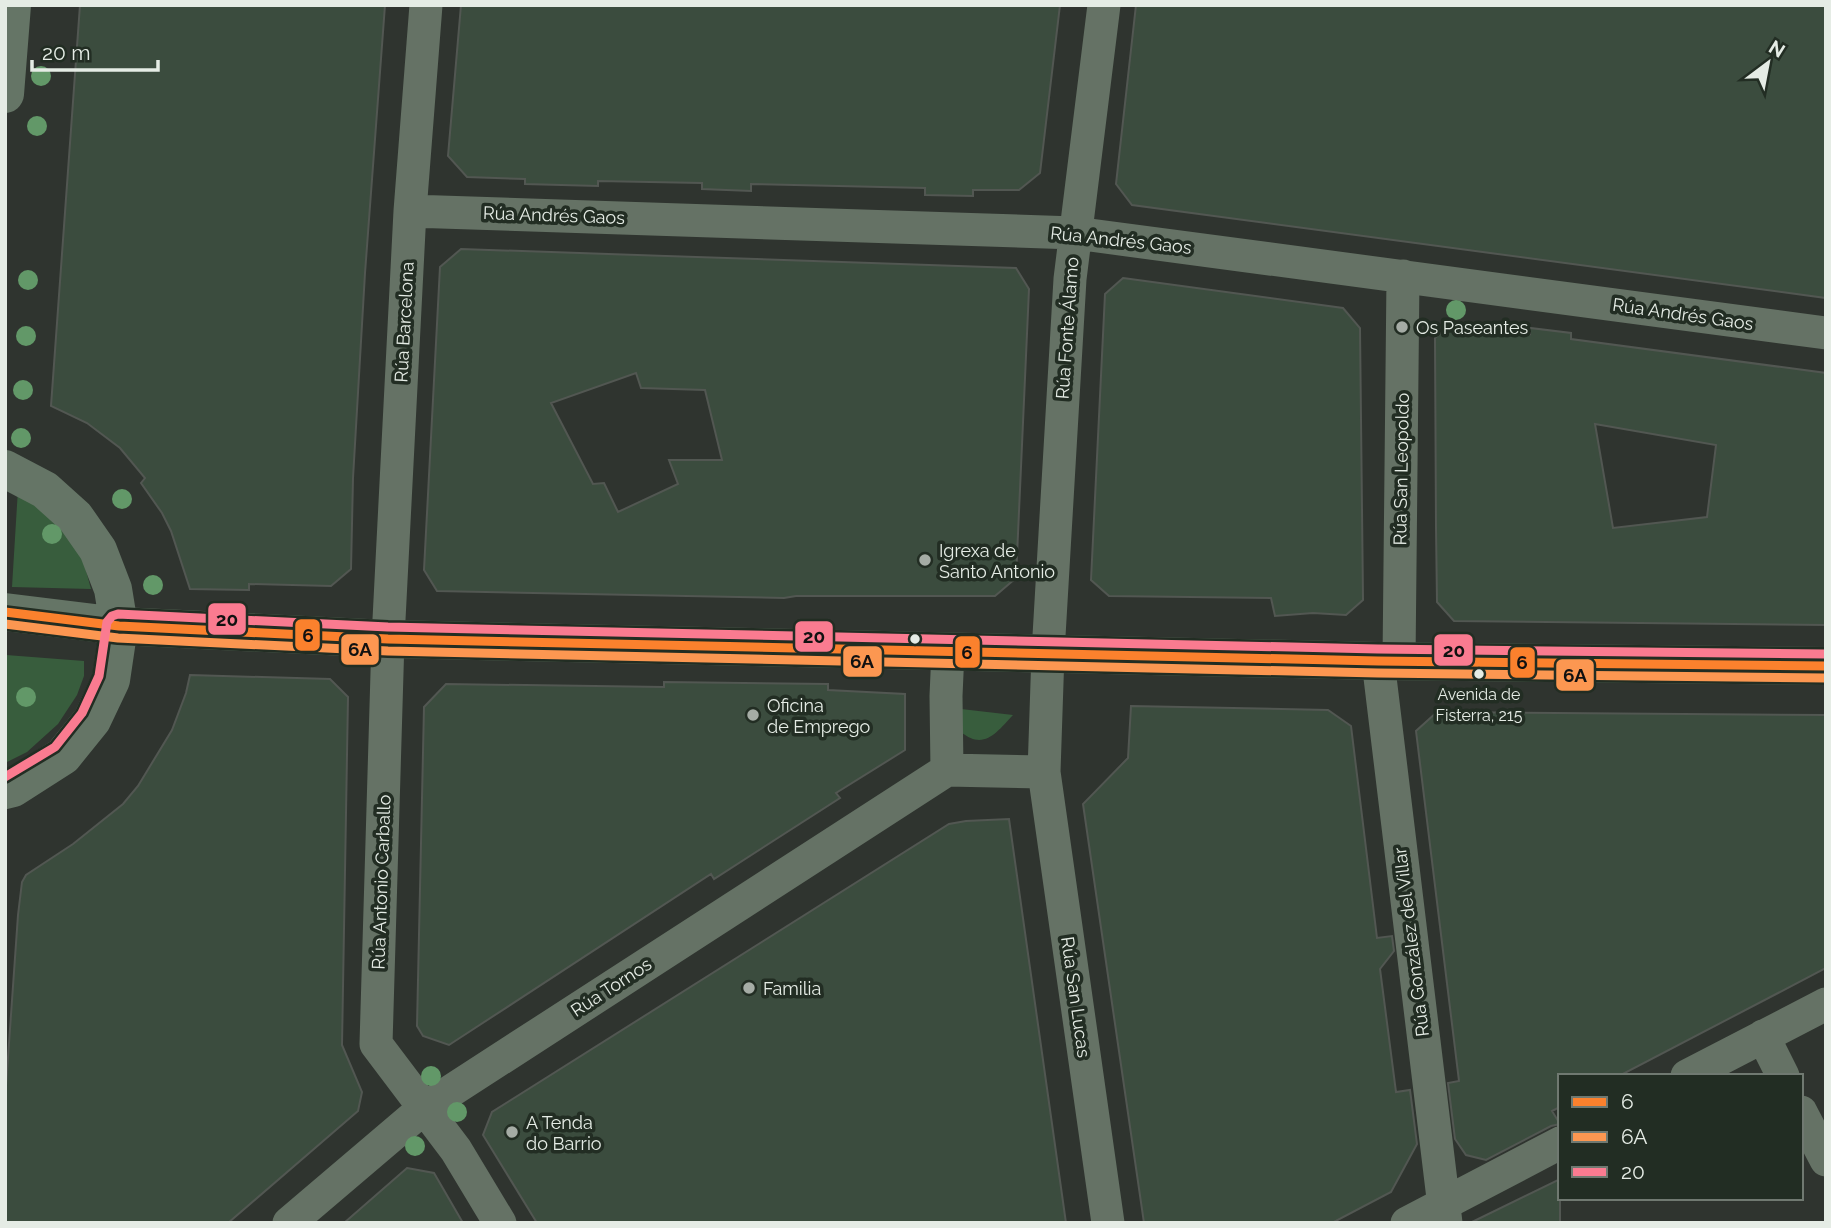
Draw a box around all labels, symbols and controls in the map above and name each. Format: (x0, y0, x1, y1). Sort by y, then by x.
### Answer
scale bar (32, 28, 158, 72)
north arrow (1733, 28, 1803, 98)
text: N (1765, 35, 1789, 62)
text: 20 m (42, 40, 90, 65)
street label: Rúa Andrés Gaos (483, 202, 626, 228)
street label: Rúa Andrés Gaos (1049, 222, 1193, 258)
street label: Rúa Fonte Álamo (1051, 256, 1082, 400)
street label: Rúa Barcelona (390, 261, 418, 383)
street label: Rúa Andrés Gaos (1611, 294, 1755, 334)
place label: Os Paseantes (1416, 317, 1529, 338)
marker: Os Paseantes (1394, 319, 1410, 335)
street label: Rúa San Leopoldo (1389, 392, 1413, 546)
place label: Igrexa de Santo Antonio (939, 540, 1055, 582)
marker: Igrexa de Santo Antonio (917, 552, 933, 568)
line badge: 20 (207, 602, 247, 636)
text: 20 (216, 608, 238, 630)
line badge: 6 (294, 618, 321, 652)
line badge: 20 (794, 620, 834, 653)
text: 6 (302, 624, 314, 646)
text: 20 (803, 625, 825, 647)
unlabelled marker (908, 632, 922, 646)
line badge: 6A (340, 633, 380, 666)
line badge: 20 (1433, 633, 1474, 667)
line badge: 6 (954, 635, 981, 669)
text: 6A (348, 638, 372, 660)
text: 20 (1443, 639, 1465, 661)
text: 6 (961, 641, 973, 663)
line badge: 6A (842, 645, 883, 678)
line badge: 6 (1509, 646, 1536, 679)
text: 6A (850, 650, 874, 672)
text: 6 (1516, 651, 1528, 673)
line badge: 6A (1555, 658, 1595, 692)
text: 6A (1563, 664, 1587, 686)
marker: Avenida de Fisterra, 215 (1472, 667, 1486, 681)
place label: Avenida de Fisterra, 215 (1436, 685, 1523, 725)
place label: Oficina de Emprego (767, 695, 871, 737)
marker: Oficina de Emprego (745, 707, 761, 723)
street label: Rúa Antonio Carballo (367, 794, 395, 970)
street label: Rúa González del Villar (1389, 846, 1433, 1038)
street label: Rúa San Lucas (1057, 935, 1095, 1059)
street label: Rúa Tornos (567, 953, 656, 1021)
place label: Familia (763, 978, 821, 999)
marker: Familia (741, 980, 757, 996)
legend (1558, 1074, 1803, 1200)
text: 6 (1621, 1089, 1634, 1114)
place label: A Tenda do Barrio (526, 1112, 602, 1154)
marker: A Tenda do Barrio (504, 1124, 520, 1140)
text: 6A (1621, 1124, 1648, 1149)
text: 20 (1621, 1159, 1645, 1184)

